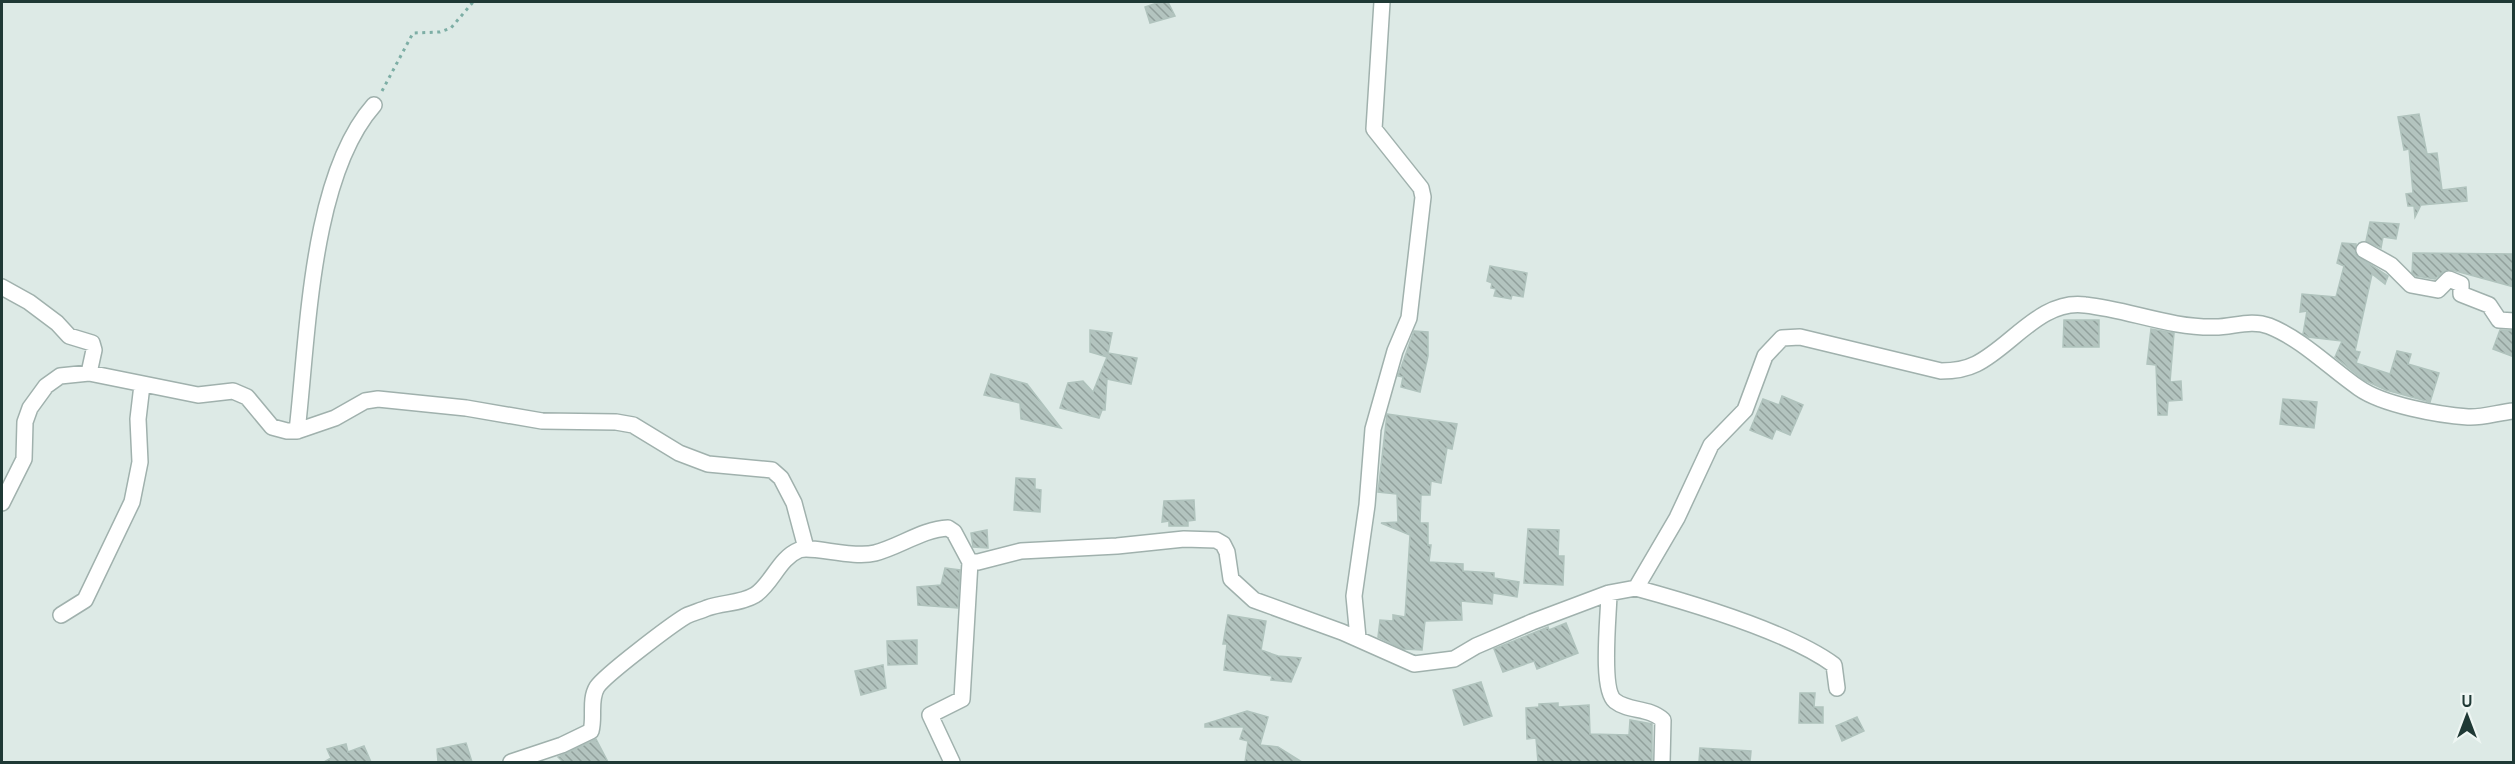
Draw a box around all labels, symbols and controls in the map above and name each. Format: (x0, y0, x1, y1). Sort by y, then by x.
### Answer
north arrow (2437, 686, 2497, 746)
text: U (2461, 693, 2473, 713)

